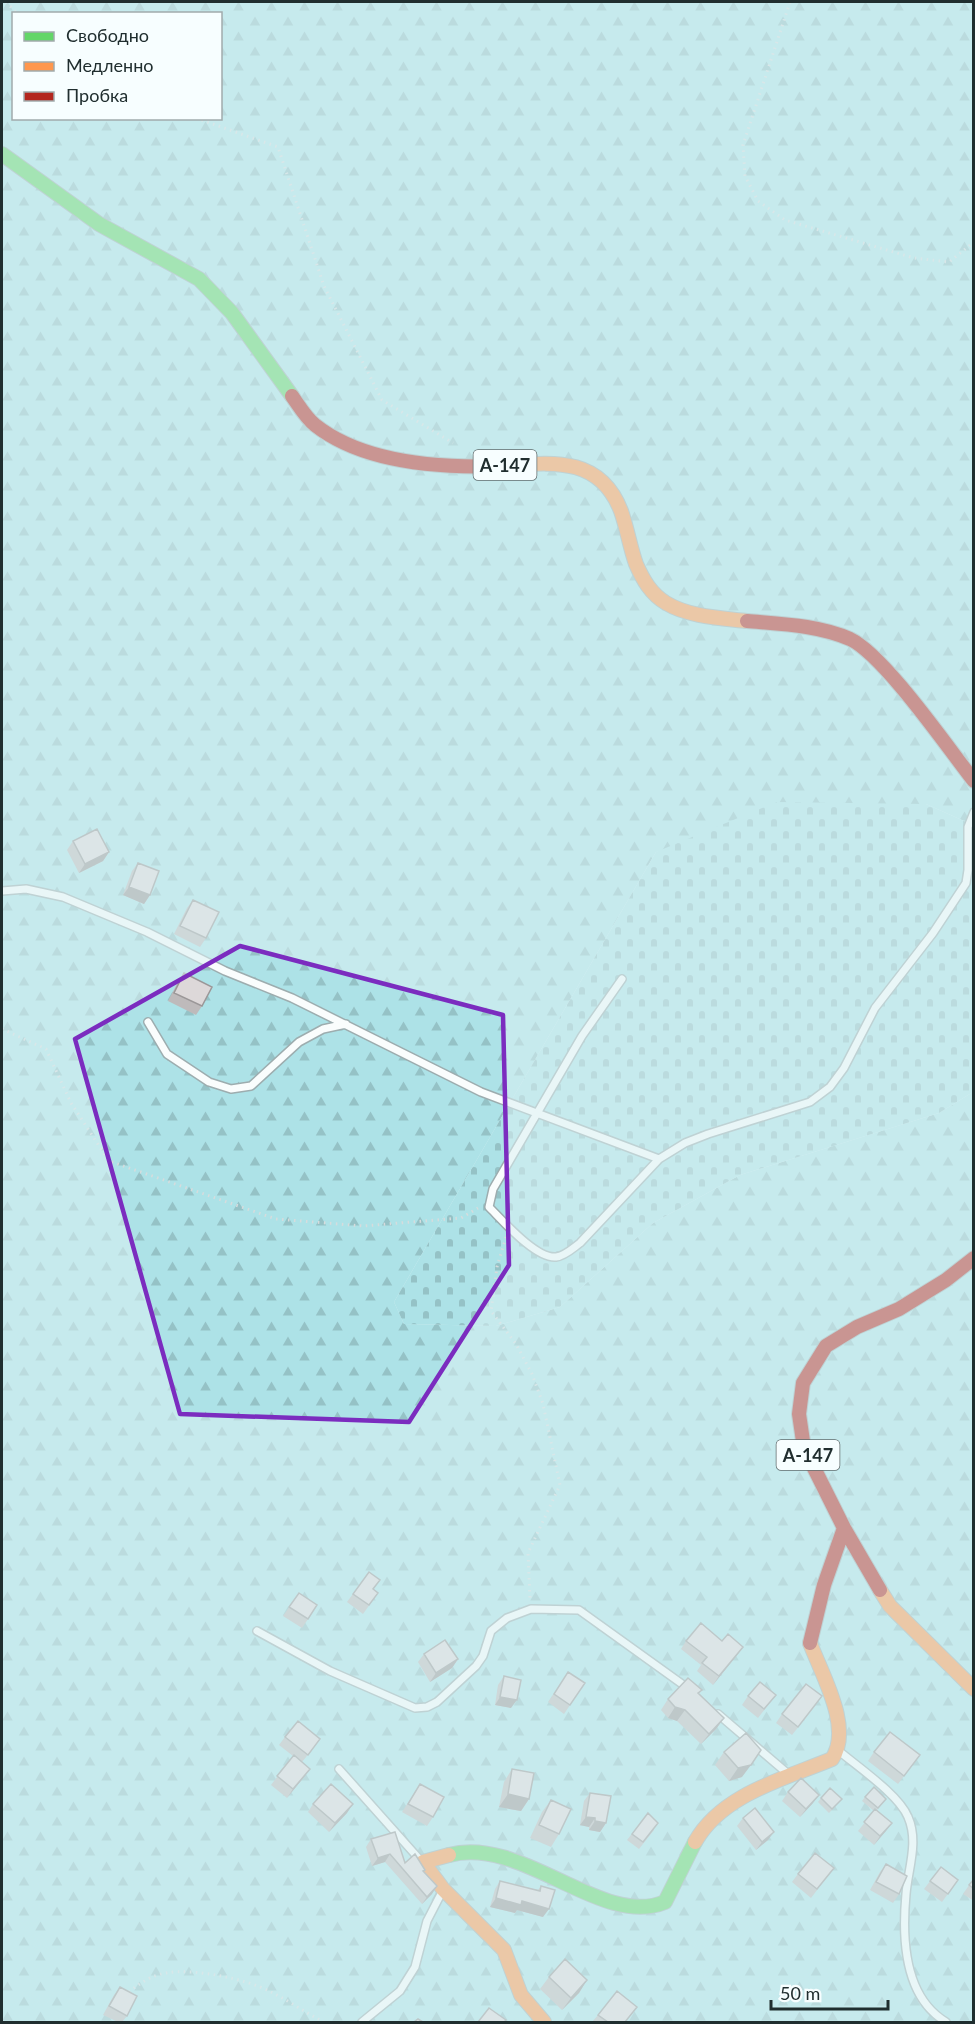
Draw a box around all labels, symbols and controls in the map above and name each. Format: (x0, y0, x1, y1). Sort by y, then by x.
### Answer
legend (12, 12, 222, 120)
text: Свободно (66, 24, 149, 46)
text: Медленно (66, 54, 154, 76)
text: Пробка (66, 84, 128, 106)
road number: А-147 (474, 450, 536, 480)
road number: А-147 (776, 1440, 840, 1470)
scale bar (771, 1973, 888, 2011)
text: 50 m (780, 1982, 820, 2004)

